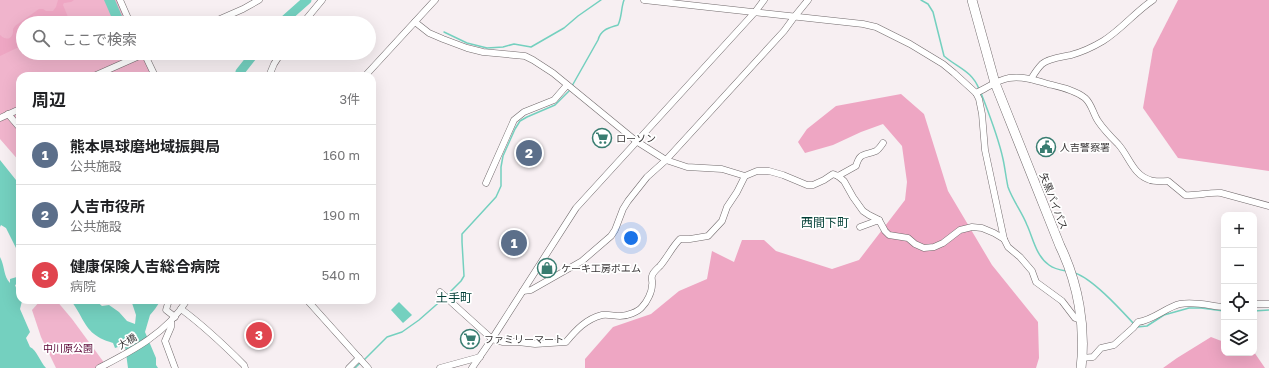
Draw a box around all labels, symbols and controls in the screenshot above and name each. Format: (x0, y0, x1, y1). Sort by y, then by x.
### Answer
search box (16, 16, 376, 60)
icon: search (30, 27, 52, 49)
text: ここで検索 (62, 30, 137, 48)
text: 周辺 (32, 89, 66, 110)
text: 3件 (339, 91, 360, 107)
supermarket icon: ローソン (591, 127, 613, 149)
place label: ローソン (616, 132, 656, 144)
public building icon: 人吉警察署 (1035, 136, 1057, 158)
text: 熊本県球磨地域振興局 (70, 137, 220, 155)
pin: 2 (516, 138, 542, 168)
place label: 人吉警察署 (1060, 141, 1110, 153)
text: 1 (42, 147, 48, 163)
text: 160 m (323, 147, 360, 163)
text: 公共施設 (70, 158, 122, 174)
street label: 矢黒バイパス (1038, 171, 1070, 231)
text: 人吉市役所 (70, 197, 145, 215)
text: 2 (41, 207, 49, 223)
text: 190 m (323, 207, 360, 223)
map controls (1221, 212, 1257, 356)
button: + (1221, 212, 1257, 248)
district label: 西間下町 (801, 215, 849, 230)
text: 公共施設 (70, 218, 122, 234)
pin: 1 (501, 228, 527, 258)
your location (621, 228, 641, 248)
button: − (1221, 248, 1257, 284)
text: 健康保険人吉総合病院 (70, 257, 220, 275)
shop icon: ケーキ工房ポエム (536, 257, 558, 279)
place label: ケーキ工房ポエム (561, 262, 641, 274)
text: 3 (41, 267, 49, 283)
text: 540 m (322, 267, 360, 283)
text: 病院 (70, 278, 96, 294)
button: locate (1221, 284, 1257, 320)
district label: 土手町 (436, 290, 472, 305)
pin: 3 (246, 320, 272, 350)
button: layers (1221, 320, 1257, 356)
supermarket icon: ファミリーマート (459, 328, 481, 350)
street label: 大橋 (115, 331, 139, 351)
place label: ファミリーマート (484, 333, 564, 345)
park label: 中川原公園 (43, 342, 93, 354)

